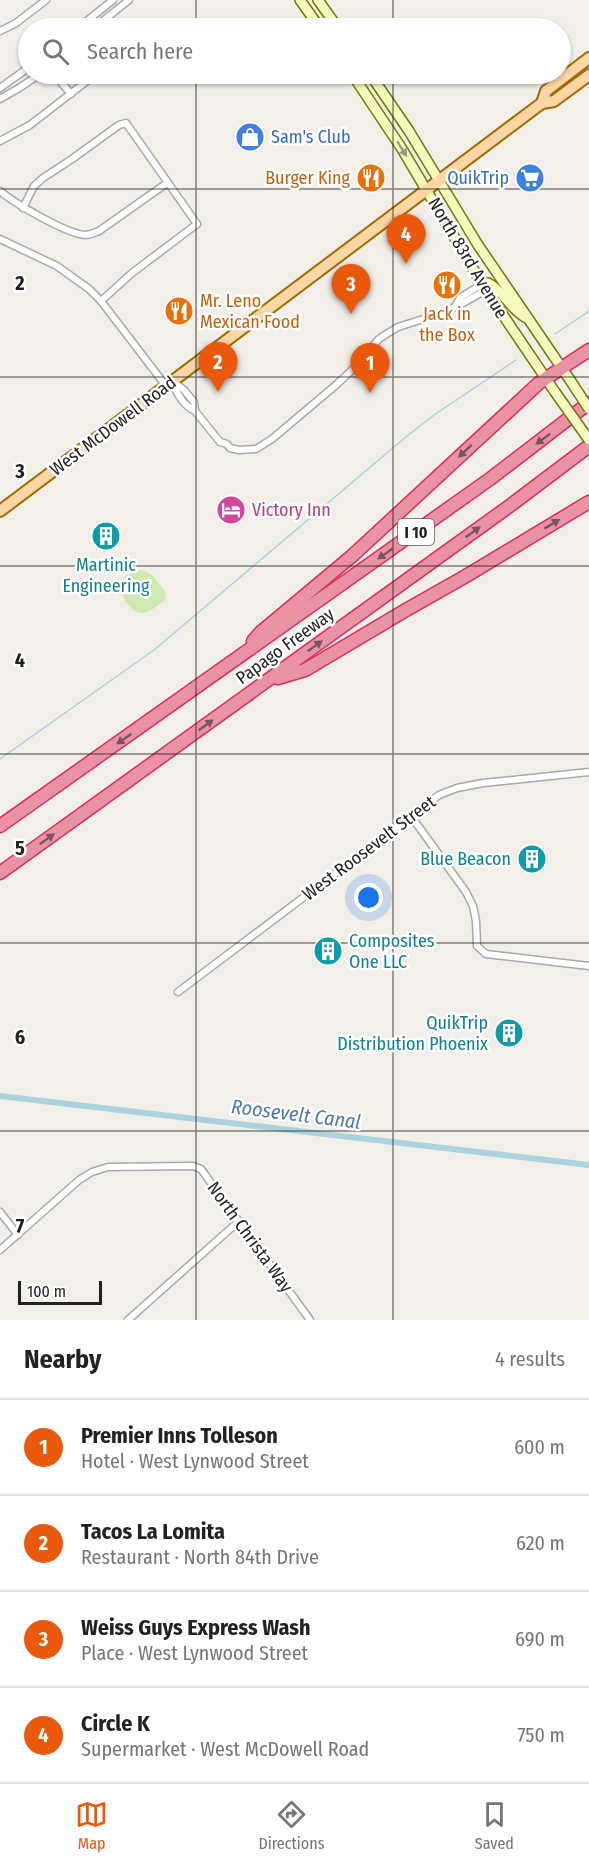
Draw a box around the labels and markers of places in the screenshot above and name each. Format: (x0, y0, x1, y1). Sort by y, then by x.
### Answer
shop icon: Sam's Club (234, 121, 266, 153)
place label: Sam's Club (271, 126, 351, 148)
restaurant icon: Burger King (355, 162, 387, 194)
supermarket icon: QuikTrip (514, 162, 546, 194)
place label: Burger King (265, 167, 351, 189)
place label: QuikTrip (447, 167, 509, 189)
pin: 4 (386, 214, 426, 264)
pin: 3 (332, 264, 370, 314)
restaurant icon: Jack in the Box (431, 269, 463, 301)
place label: Mr. Leno Mexican Food (200, 290, 300, 333)
restaurant icon: Mr. Leno Mexican Food (163, 295, 195, 327)
place label: Jack in the Box (419, 303, 475, 346)
pin: 2 (198, 342, 238, 392)
pin: 1 (350, 344, 389, 393)
hotel icon: Victory Inn (215, 494, 247, 526)
place label: Victory Inn (252, 499, 331, 521)
building icon: Martinic Engineering (90, 520, 122, 552)
place label: Martinic Engineering (63, 554, 150, 597)
building icon: Blue Beacon (516, 843, 548, 875)
place label: Blue Beacon (420, 848, 511, 870)
place label: Composites One LLC (349, 930, 435, 973)
building icon: Composites One LLC (312, 935, 344, 967)
place label: QuikTrip Distribution Phoenix (337, 1012, 488, 1055)
building icon: QuikTrip Distribution Phoenix (493, 1017, 525, 1049)

